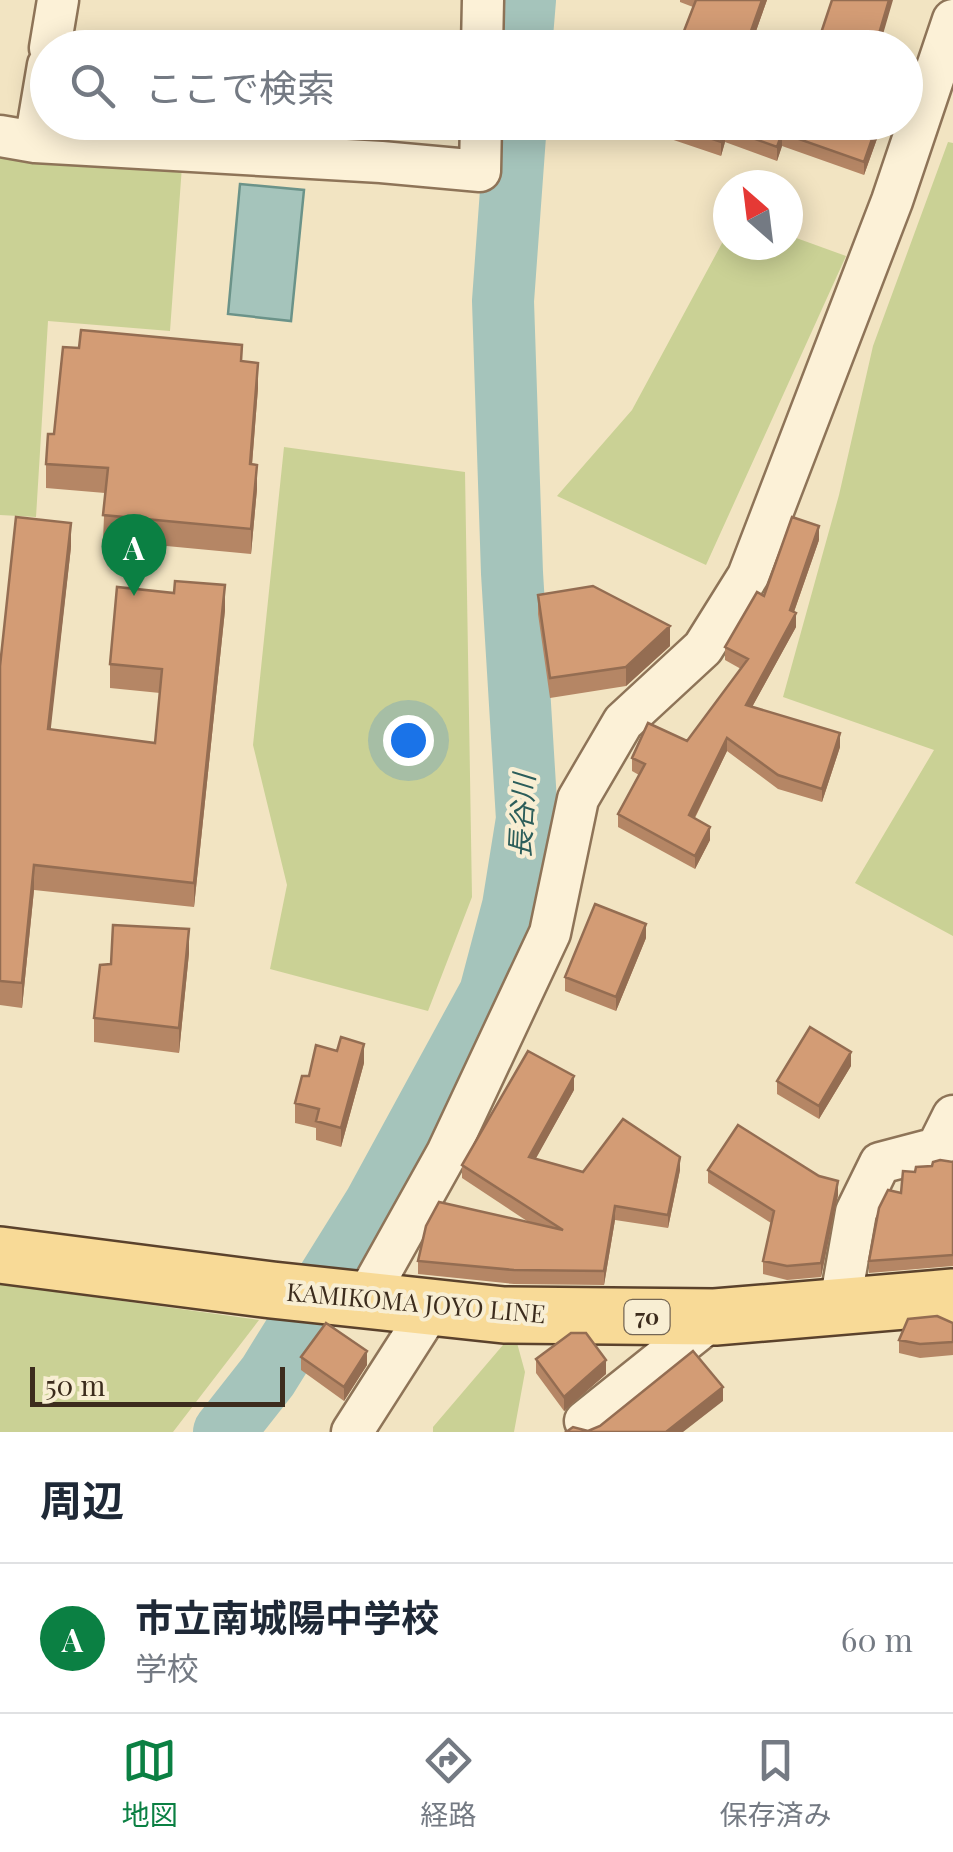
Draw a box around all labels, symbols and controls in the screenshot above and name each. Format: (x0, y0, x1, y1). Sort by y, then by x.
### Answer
search box (30, 30, 923, 140)
icon: search (65, 58, 120, 113)
text: ここで検索 (145, 61, 335, 112)
north arrow (713, 170, 803, 260)
pin: A (102, 514, 166, 596)
your location (383, 715, 434, 766)
water label: 長谷川 (500, 770, 541, 859)
street label: KAMIKOMA JOYO LINE (285, 1274, 547, 1329)
road number: 70 (624, 1300, 670, 1334)
scale bar (30, 1362, 285, 1406)
text: 50 m (45, 1366, 105, 1403)
text: 周辺 (40, 1471, 124, 1527)
text: 市立南城陽中学校 (135, 1591, 439, 1642)
text: A (62, 1617, 83, 1660)
text: 60 m (841, 1617, 913, 1660)
text: 学校 (135, 1645, 199, 1688)
tab: 地図 (121, 1733, 178, 1833)
tab: 経路 (420, 1733, 477, 1833)
tab: 保存済み (719, 1733, 832, 1833)

